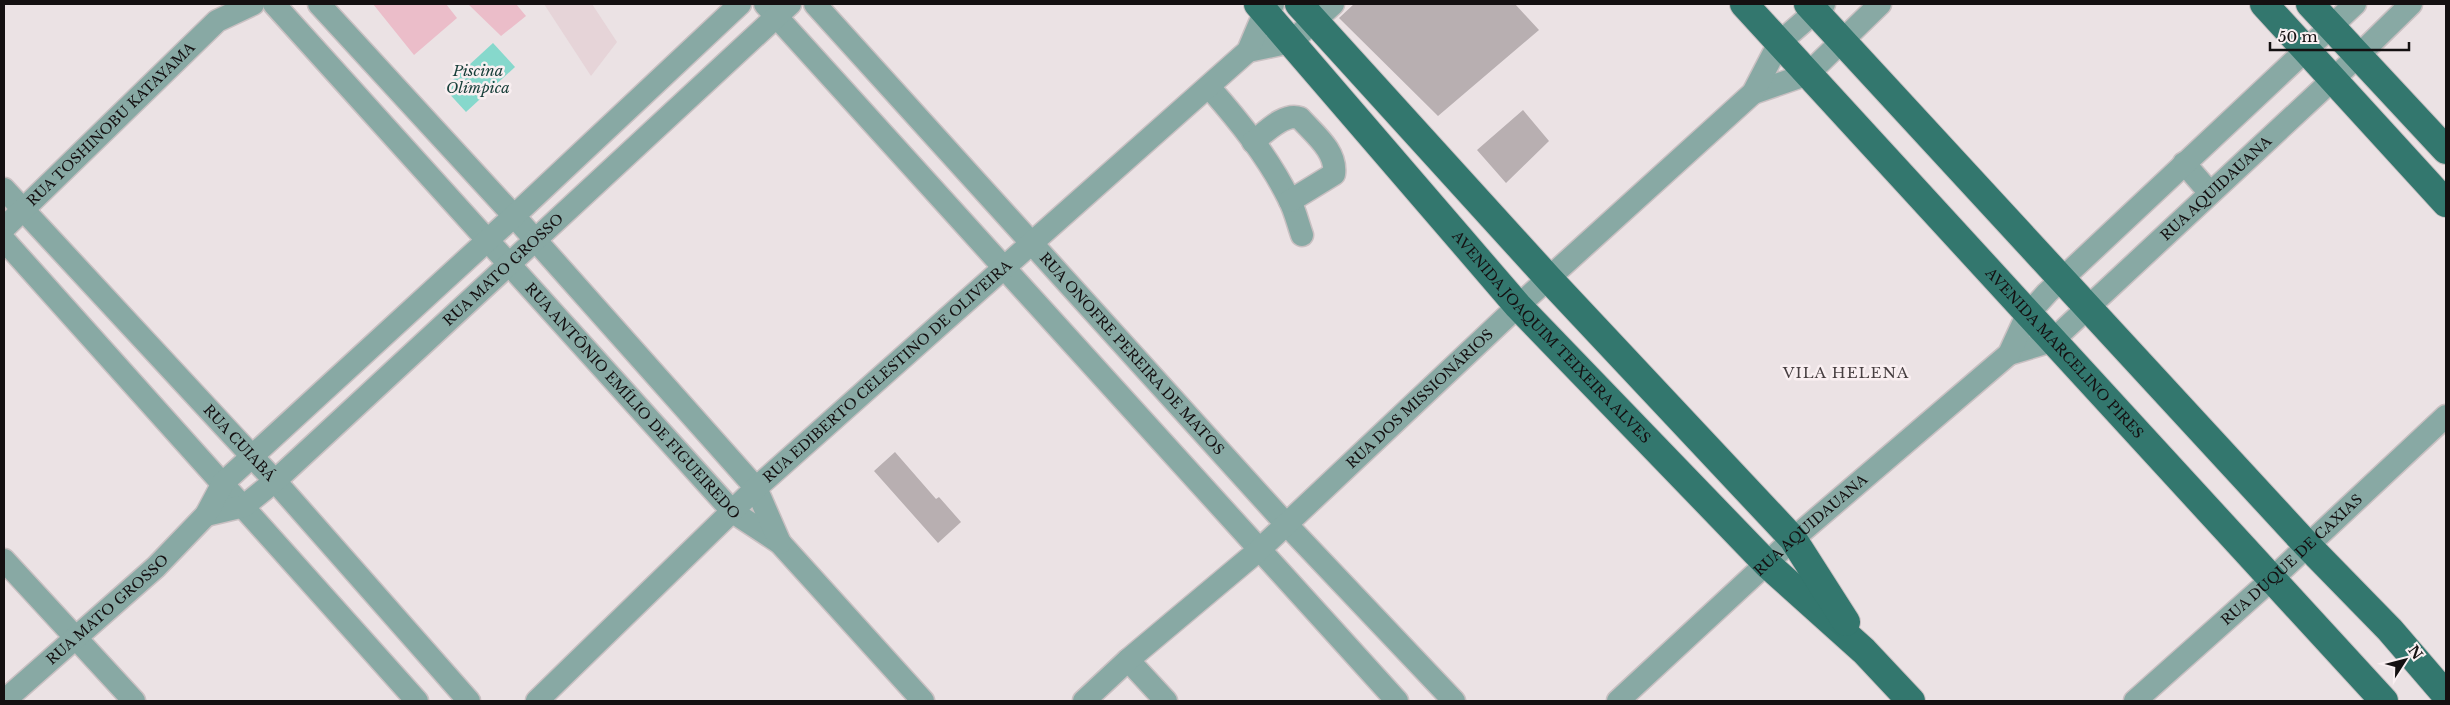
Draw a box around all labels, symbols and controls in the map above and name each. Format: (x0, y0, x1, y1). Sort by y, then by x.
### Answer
scale bar (2270, 20, 2409, 52)
text: 50 m (2278, 27, 2318, 46)
street label: RUA TOSHINOBU KATAYAMA (23, 38, 199, 210)
water label: Piscina Olímpica (446, 61, 510, 97)
street label: RUA AQUIDAUANA (2157, 132, 2275, 244)
street label: RUA MATO GROSSO (439, 209, 567, 330)
street label: AVENIDA JOAQUIM TEIXEIRA ALVES (1448, 226, 1655, 447)
street label: RUA ONOFRE PEREIRA DE MATOS (1036, 249, 1228, 459)
street label: RUA EDIBERTO CELESTINO DE OLIVEIRA (759, 256, 1015, 487)
street label: AVENIDA MARCELINO PIRES (1981, 263, 2147, 442)
street label: RUA ANTÔNIO EMÍLIO DE FIGUEIREDO (521, 279, 744, 523)
street label: RUA DOS MISSIONÁRIOS (1342, 325, 1497, 472)
district label: VILA HELENA (1782, 363, 1909, 382)
street label: RUA CUIABÁ (200, 401, 279, 485)
street label: RUA AQUIDAUANA (1750, 470, 1871, 580)
street label: RUA DUQUE DE CAXIAS (2217, 490, 2366, 629)
street label: RUA MATO GROSSO (42, 551, 172, 669)
north arrow (2380, 635, 2430, 685)
text: N (2404, 642, 2427, 663)

